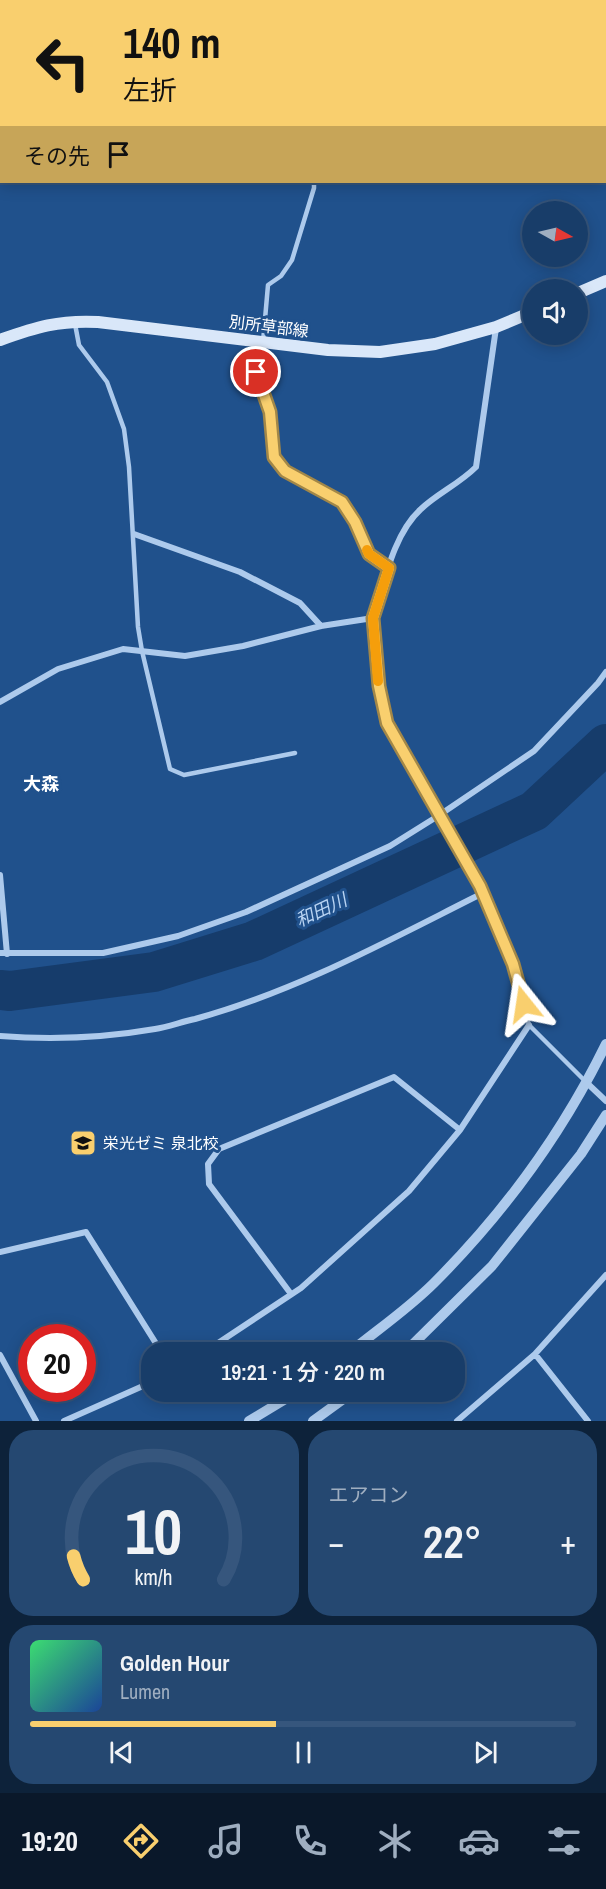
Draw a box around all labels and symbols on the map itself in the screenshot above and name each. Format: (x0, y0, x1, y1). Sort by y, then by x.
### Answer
north arrow (522, 201, 588, 267)
street label: 別所草部線 (228, 310, 310, 342)
pin (230, 346, 281, 397)
district label: 大森 (23, 771, 59, 796)
water label: 和田川 (291, 886, 353, 933)
position arrow (492, 972, 556, 1036)
school or university icon: 栄光ゼミ 泉北校 (68, 1128, 98, 1158)
place label: 栄光ゼミ 泉北校 (103, 1132, 219, 1154)
speed limit sign: 20 (18, 1324, 96, 1402)

